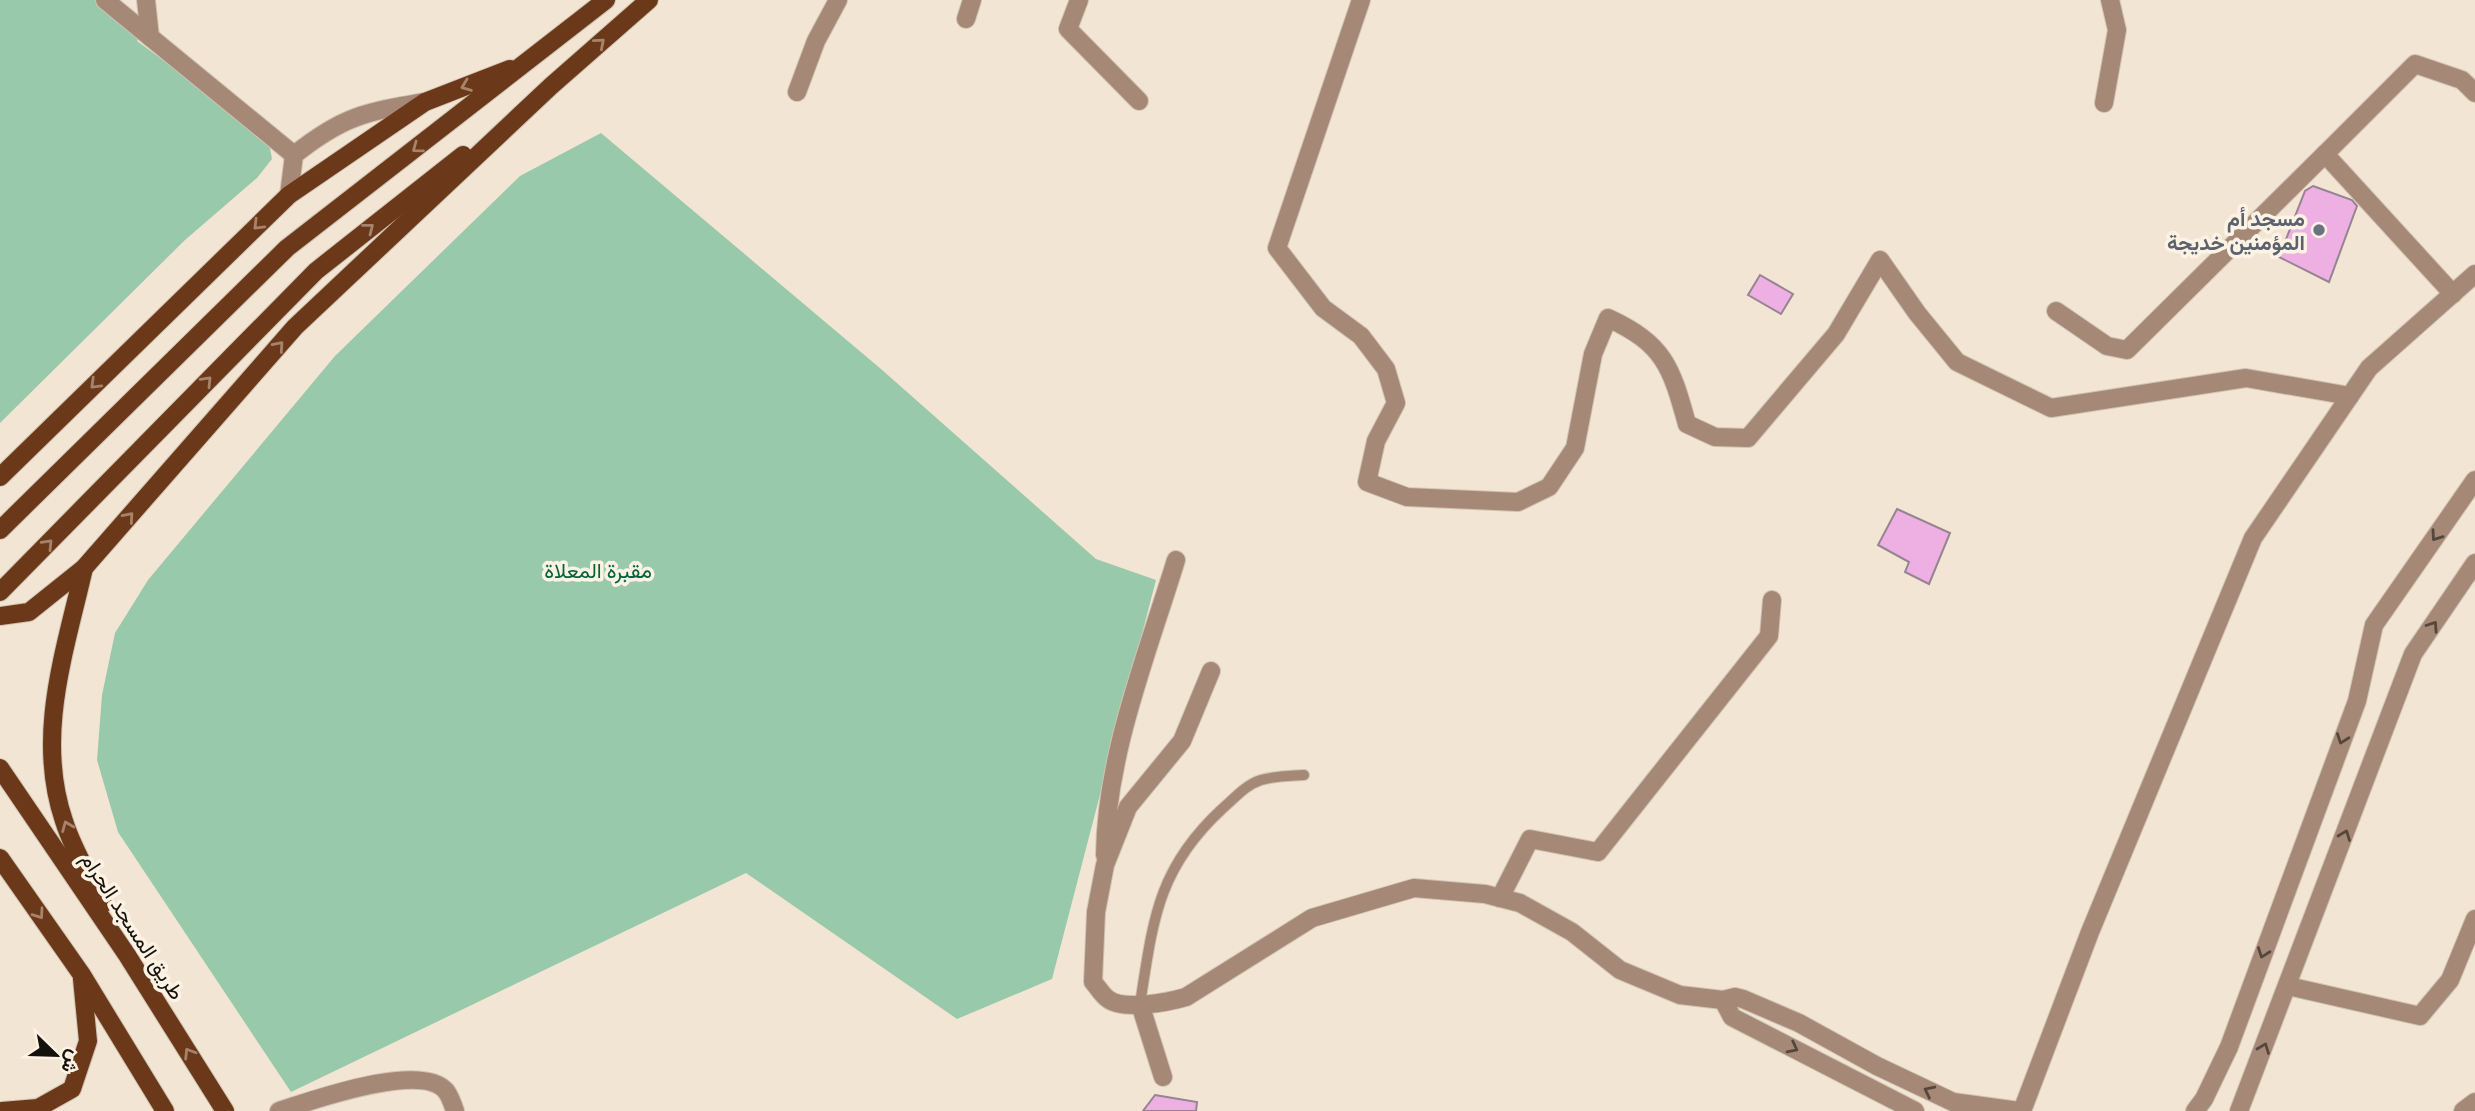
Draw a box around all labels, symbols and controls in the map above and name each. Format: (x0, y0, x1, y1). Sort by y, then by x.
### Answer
one-way arrow (592, 39, 605, 51)
one-way arrow (461, 78, 473, 92)
one-way arrow (413, 140, 425, 153)
place label: مسجد أم المؤمنين خديجة (2167, 206, 2305, 256)
one-way arrow (253, 216, 266, 229)
marker: مسجد أم المؤمنين خديجة (2311, 222, 2327, 238)
one-way arrow (362, 224, 374, 237)
one-way arrow (271, 341, 283, 354)
one-way arrow (91, 376, 104, 389)
one-way arrow (199, 377, 212, 390)
one-way arrow (121, 512, 133, 525)
one-way arrow (2432, 528, 2444, 541)
one-way arrow (39, 539, 52, 552)
park label: مقبرة المعلاة (544, 558, 652, 584)
one-way arrow (2425, 621, 2437, 634)
one-way arrow (2337, 733, 2351, 745)
one-way arrow (61, 821, 75, 833)
one-way arrow (2337, 829, 2351, 841)
street label: طريق المسجد الحرام (74, 848, 190, 1005)
one-way arrow (31, 906, 43, 919)
one-way arrow (2258, 946, 2272, 958)
north arrow (21, 1020, 91, 1090)
one-way arrow (1785, 1039, 1798, 1053)
one-way arrow (2256, 1042, 2270, 1054)
text: ش (56, 1046, 86, 1077)
one-way arrow (184, 1048, 197, 1061)
one-way arrow (1924, 1085, 1936, 1099)

